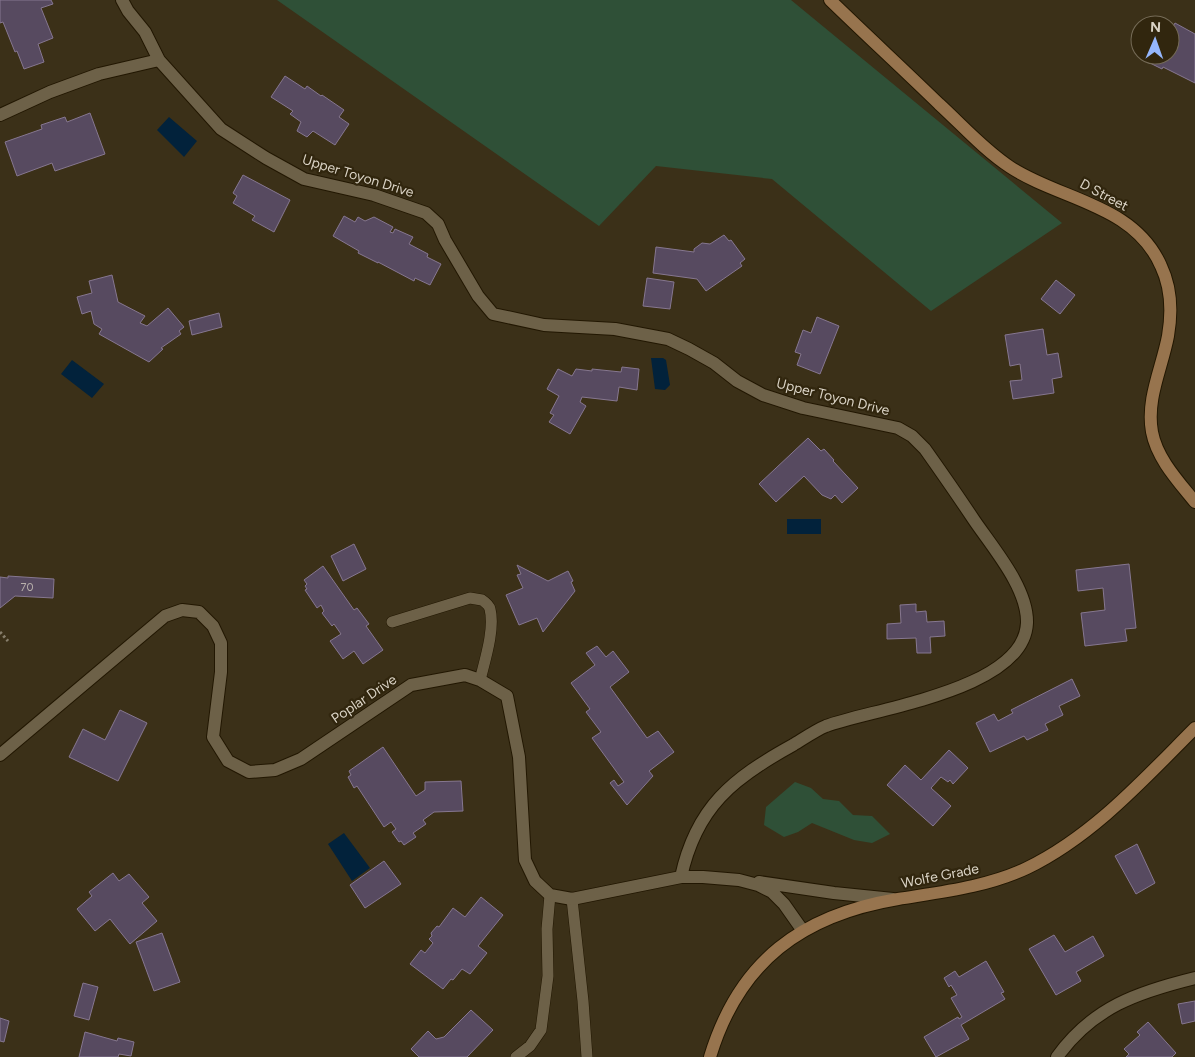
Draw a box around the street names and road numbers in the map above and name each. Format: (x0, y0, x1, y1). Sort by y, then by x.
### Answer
street label: Upper Toyon Drive (300, 151, 416, 201)
street label: D Street (1077, 175, 1131, 215)
street label: Upper Toyon Drive (775, 375, 892, 419)
street label: Poplar Drive (328, 671, 400, 727)
street label: Wolfe Grade (900, 860, 981, 892)

